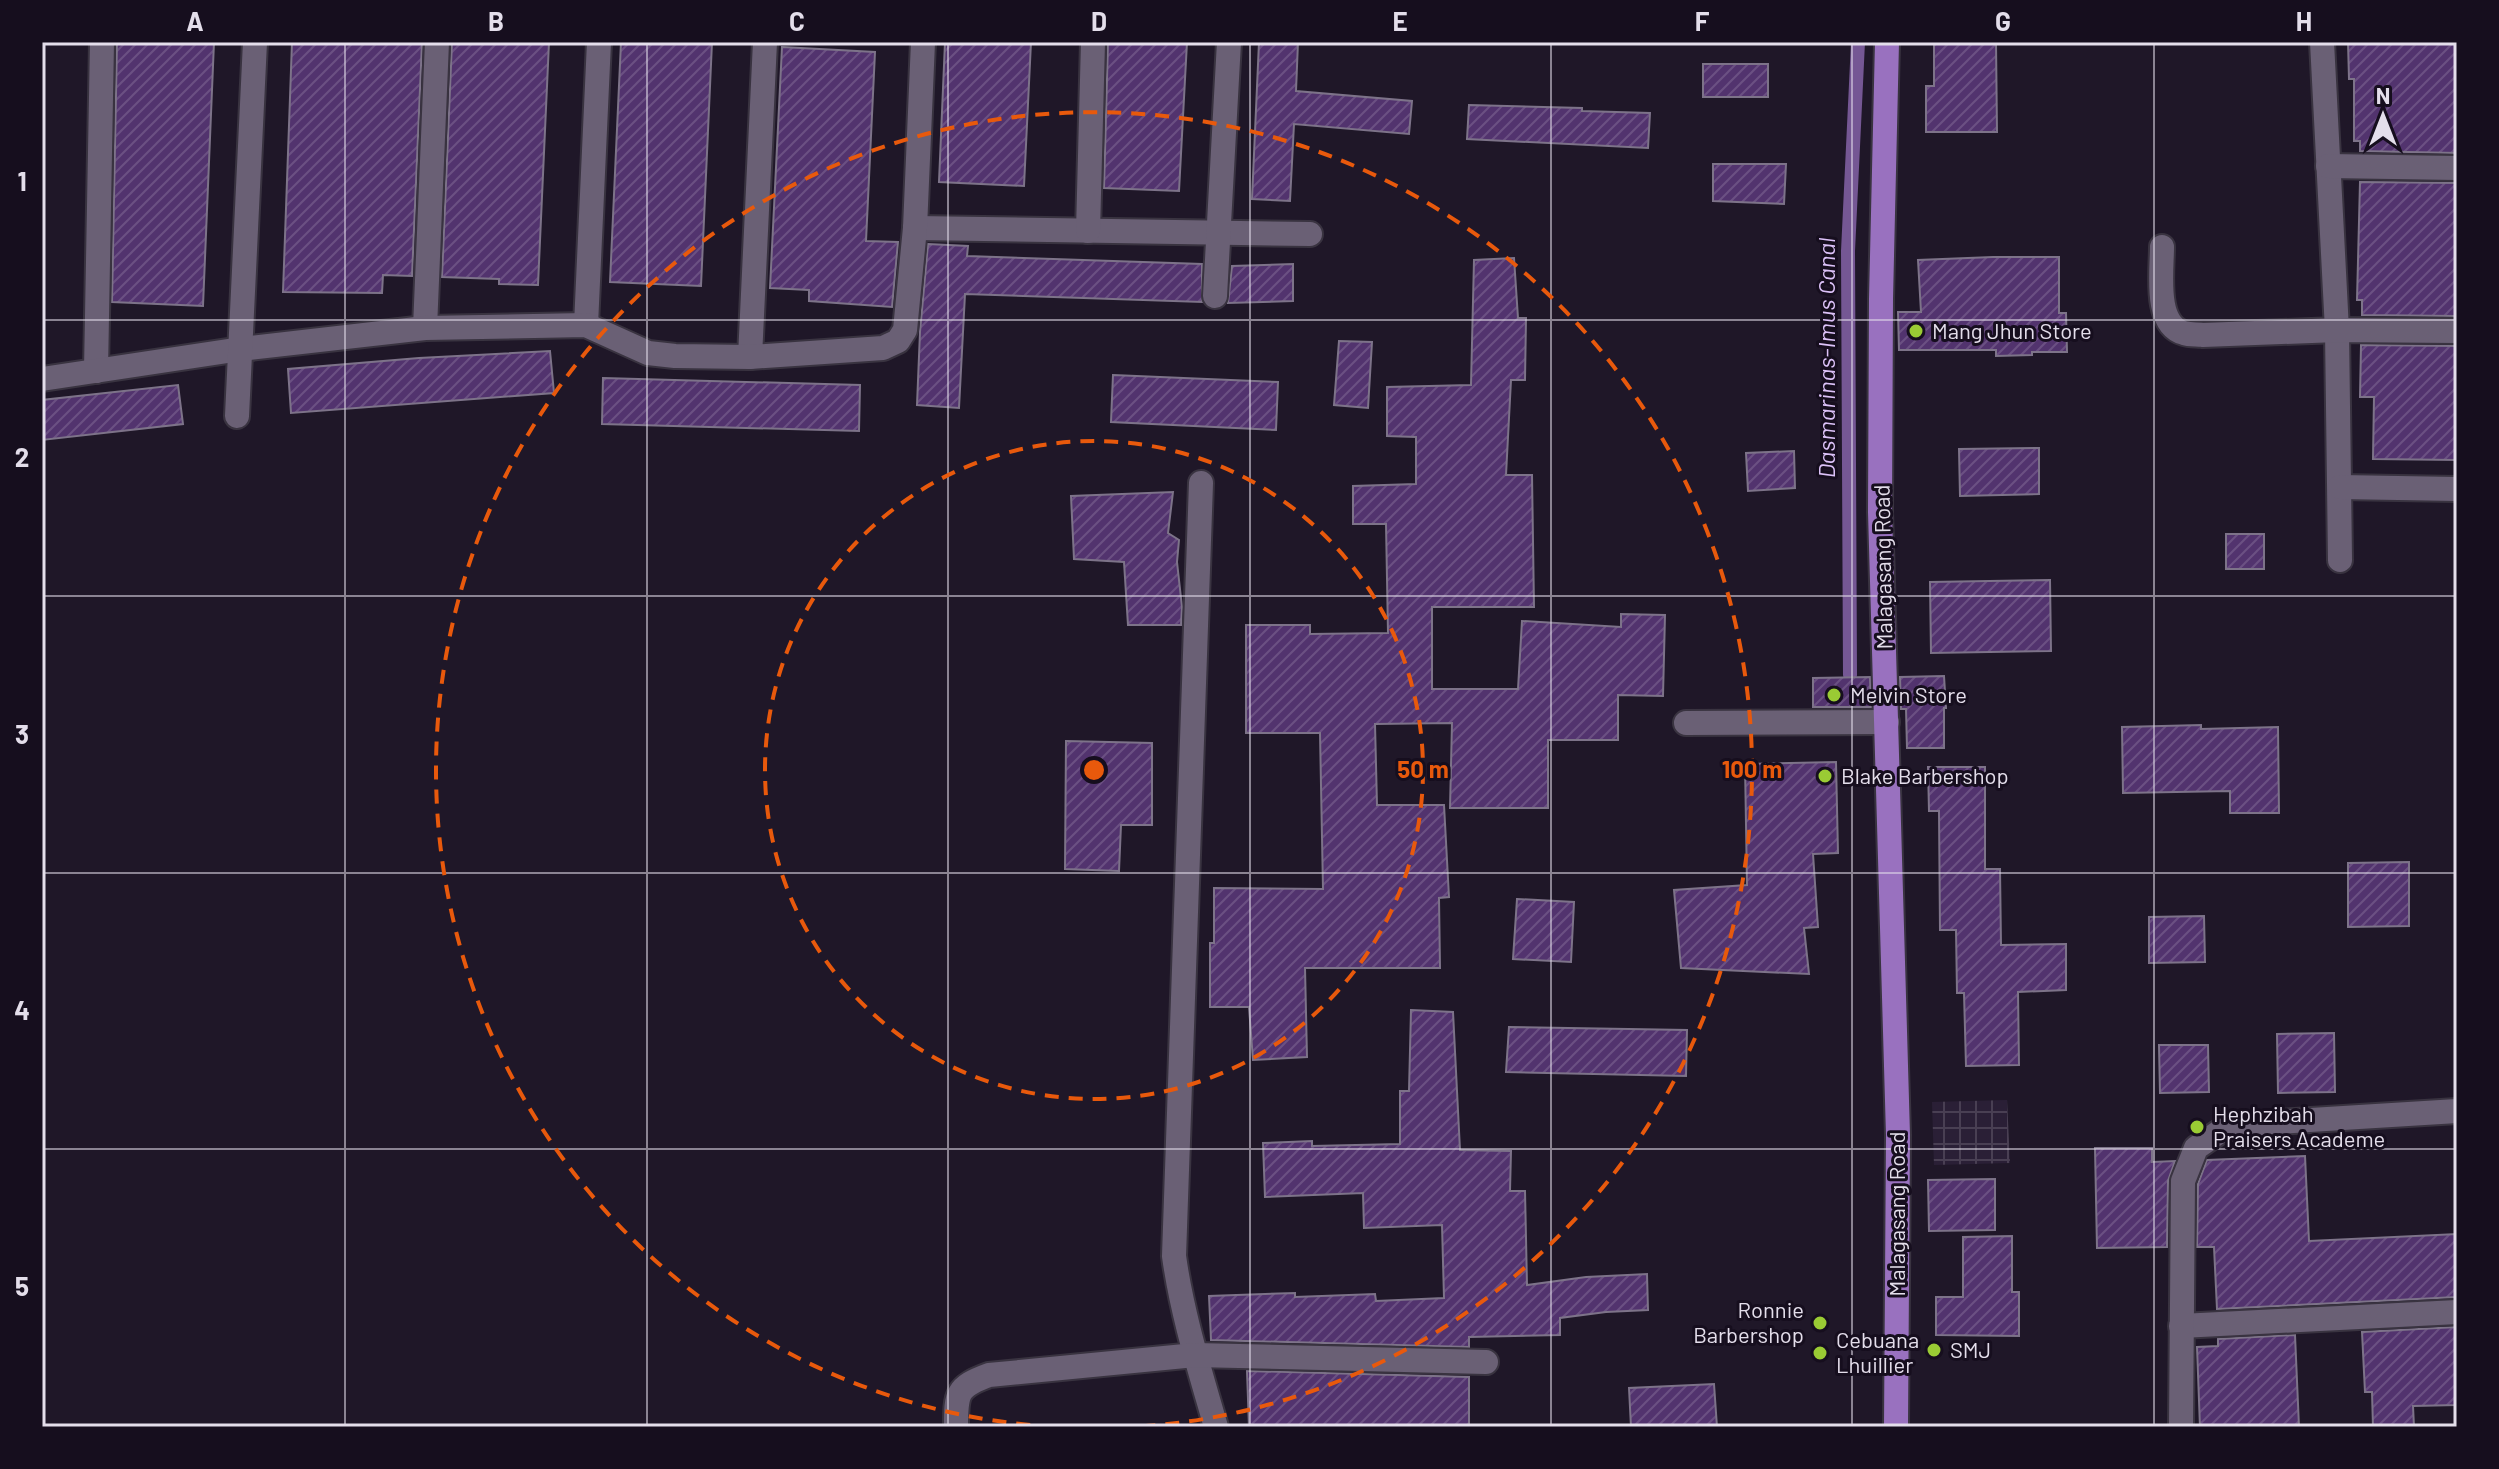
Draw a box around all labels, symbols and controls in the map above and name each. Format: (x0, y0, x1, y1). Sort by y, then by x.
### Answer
text: A (186, 5, 204, 36)
text: B (488, 5, 504, 36)
text: C (789, 5, 805, 36)
text: D (1091, 5, 1107, 36)
text: E (1392, 5, 1408, 36)
text: F (1695, 5, 1710, 36)
text: G (1995, 5, 2011, 36)
text: H (2296, 5, 2312, 36)
north arrow (2343, 76, 2423, 156)
text: N (2376, 82, 2390, 108)
text: 1 (17, 165, 27, 196)
water label: Dasmarinas-Imus Canal (1811, 237, 1840, 478)
place label: Mang Jhun Store (1932, 317, 2092, 343)
marker: Mang Jhun Store (1907, 322, 1925, 340)
text: 2 (15, 441, 29, 472)
street label: Malagasang Road (1868, 484, 1896, 650)
place label: Melvin Store (1850, 681, 1967, 707)
marker: Melvin Store (1825, 686, 1843, 704)
text: 3 (15, 718, 29, 749)
text: 50 m (1397, 754, 1449, 783)
text: 100 m (1722, 754, 1782, 783)
centre of rings (1080, 756, 1108, 784)
place label: Blake Barbershop (1841, 762, 2009, 788)
marker: Blake Barbershop (1816, 767, 1834, 785)
text: 4 (14, 994, 30, 1025)
place label: Hephzibah Praisers Academe (2213, 1100, 2385, 1151)
marker: Hephzibah Praisers Academe (2188, 1118, 2206, 1136)
street label: Malagasang Road (1883, 1132, 1909, 1296)
text: 5 (15, 1270, 29, 1301)
place label: Ronnie Barbershop (1693, 1296, 1804, 1347)
marker: Ronnie Barbershop (1811, 1314, 1829, 1332)
place label: Cebuana Lhuillier (1836, 1326, 1919, 1377)
place label: SMJ (1950, 1336, 1991, 1362)
marker: SMJ (1925, 1341, 1943, 1359)
marker: Cebuana Lhuillier (1811, 1344, 1829, 1362)

